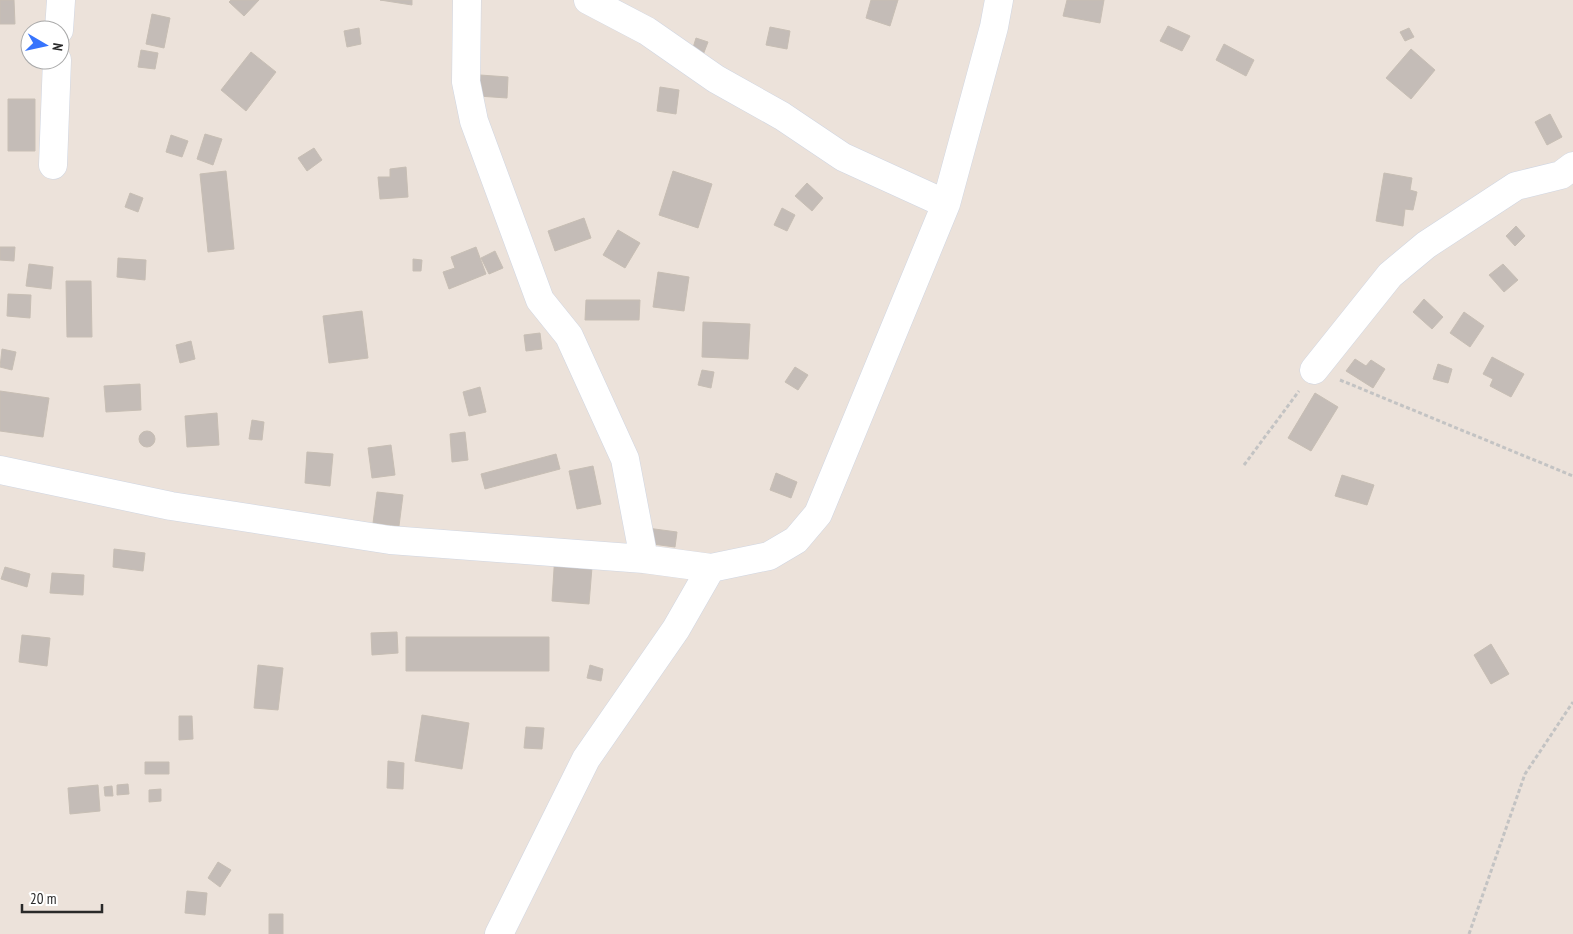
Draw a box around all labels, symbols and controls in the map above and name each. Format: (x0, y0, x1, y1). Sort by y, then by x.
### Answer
north arrow (20, 20, 70, 70)
text: N (48, 42, 67, 52)
scale bar (22, 882, 102, 914)
text: 20 m (30, 889, 56, 908)

